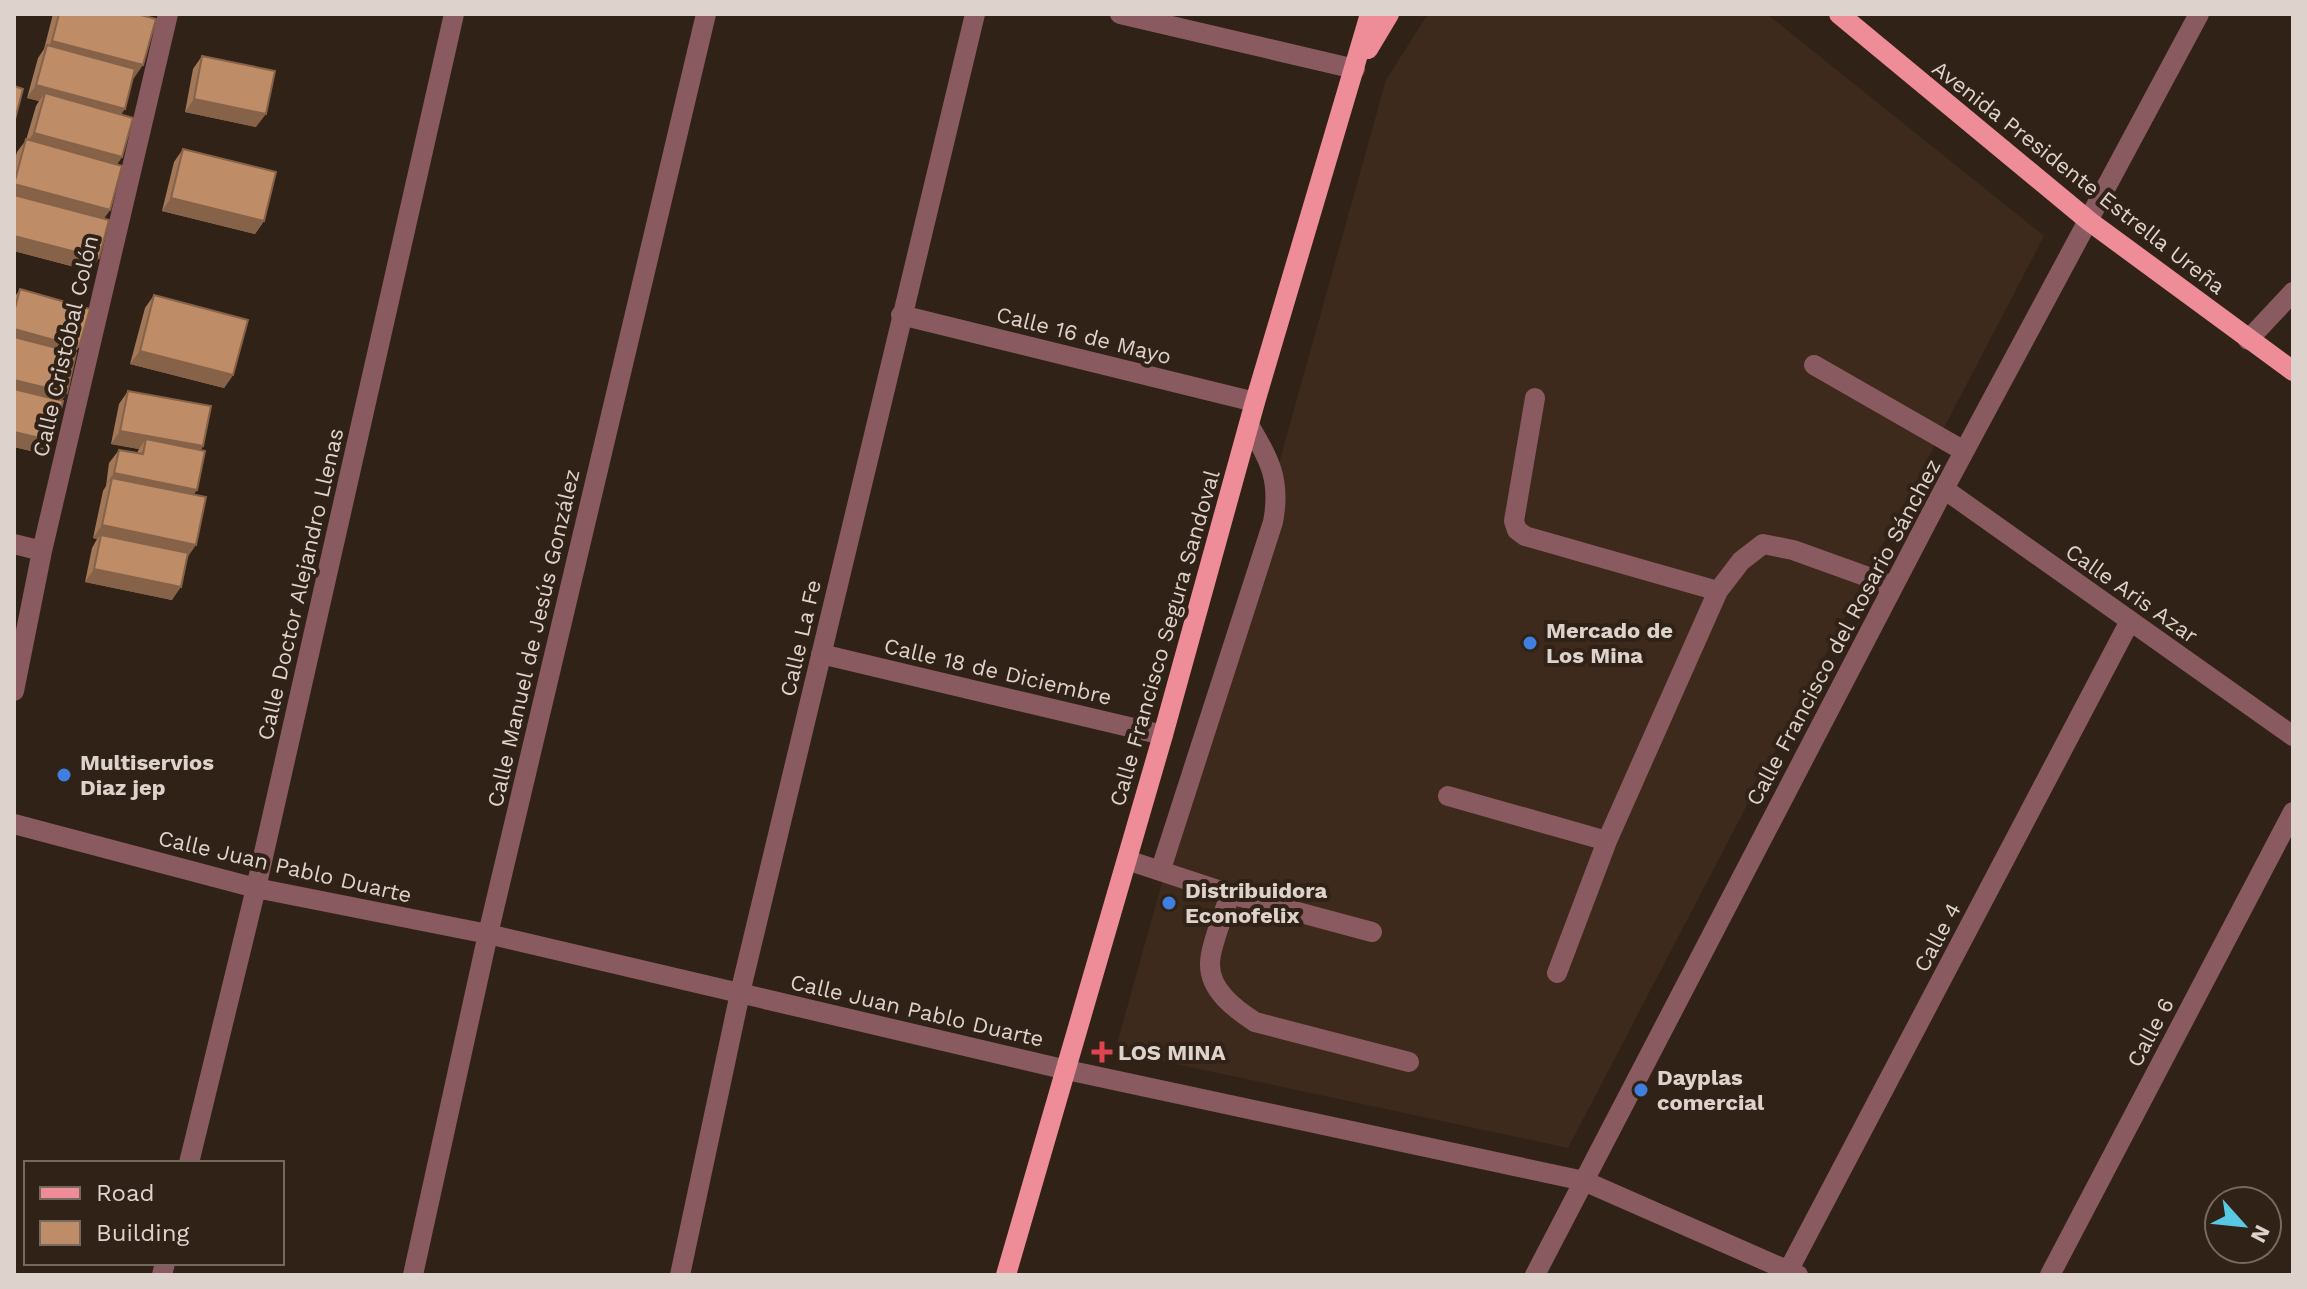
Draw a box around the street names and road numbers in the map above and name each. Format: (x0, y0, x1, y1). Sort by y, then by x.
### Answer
street label: Avenida Presidente Estrella Ureña (1928, 55, 2230, 299)
street label: Calle Cristóbal Colón (28, 233, 103, 459)
street label: Calle 16 de Mayo (994, 302, 1174, 369)
street label: Calle Doctor Alejandro Llenas (252, 426, 349, 743)
street label: Calle Francisco del Rosario Sánchez (1741, 455, 1946, 810)
street label: Calle Manuel de Jesús González (482, 466, 585, 810)
street label: Calle Francisco Segura Sandoval (1104, 467, 1225, 809)
street label: Calle Aris Azar (2061, 539, 2203, 648)
street label: Calle La Fe (775, 577, 826, 699)
street label: Calle 18 de Diciembre (882, 633, 1114, 710)
street label: Calle Juan Pablo Duarte (156, 825, 414, 908)
street label: Calle 4 (1909, 898, 1966, 976)
street label: Calle Juan Pablo Duarte (788, 969, 1046, 1052)
street label: Calle 6 (2122, 993, 2179, 1071)

